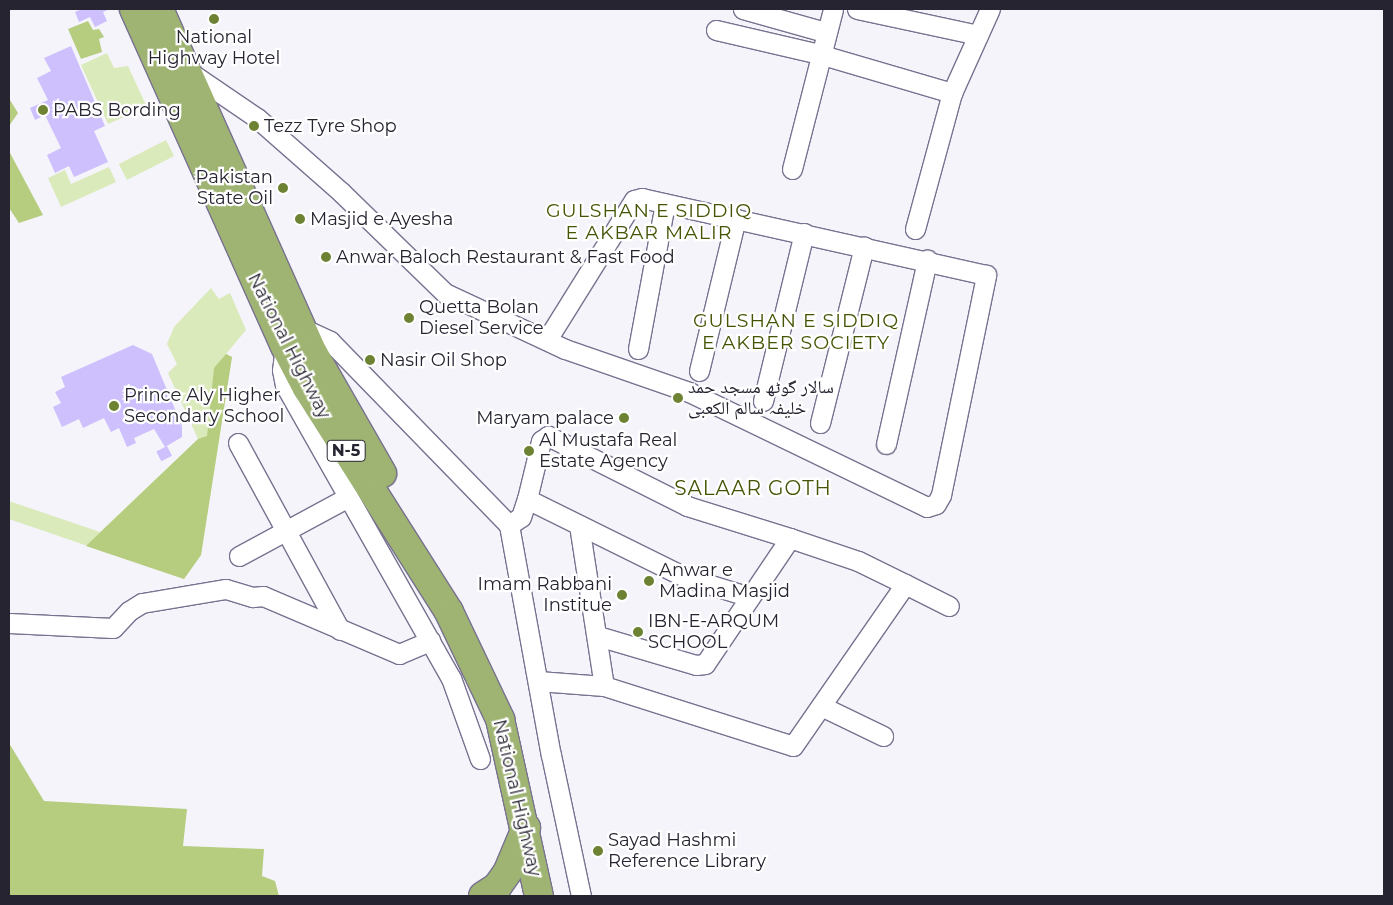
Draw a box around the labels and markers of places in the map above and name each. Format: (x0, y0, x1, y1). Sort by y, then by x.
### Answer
marker: National Highway Hotel (208, 13, 220, 25)
place label: National Highway Hotel (148, 27, 280, 70)
place label: PABS Bording (53, 99, 181, 121)
marker: PABS Bording (37, 104, 49, 116)
place label: Tezz Tyre Shop (264, 115, 397, 137)
marker: Tezz Tyre Shop (248, 120, 260, 132)
place label: Pakistan State Oil (196, 167, 273, 210)
marker: Pakistan State Oil (277, 182, 289, 194)
place label: Masjid e Ayesha (310, 208, 453, 230)
marker: Masjid e Ayesha (294, 213, 306, 225)
place label: Anwar Baloch Restaurant & Fast Food (336, 246, 675, 268)
marker: Anwar Baloch Restaurant & Fast Food (320, 251, 332, 263)
place label: Quetta Bolan Diesel Service (419, 297, 544, 340)
marker: Quetta Bolan Diesel Service (403, 312, 415, 324)
place label: Nasir Oil Shop (380, 349, 507, 371)
marker: Nasir Oil Shop (364, 354, 376, 366)
place label: سالار گوٹھ مسجد حمد خلیفہ سالم الکعبی (688, 377, 834, 419)
place label: Prince Aly Higher Secondary School (124, 385, 284, 428)
marker: سالار گوٹھ مسجد حمد خلیفہ سالم الکعبی (672, 392, 684, 404)
marker: Prince Aly Higher Secondary School (108, 400, 120, 412)
place label: Maryam palace (476, 407, 614, 429)
marker: Maryam palace (618, 412, 630, 424)
place label: Al Mustafa Real Estate Agency (539, 430, 677, 472)
marker: Al Mustafa Real Estate Agency (523, 445, 535, 457)
place label: Anwar e Madina Masjid (659, 560, 790, 602)
place label: Imam Rabbani Institue (478, 574, 612, 616)
marker: Anwar e Madina Masjid (643, 575, 655, 587)
marker: Imam Rabbani Institue (616, 589, 628, 601)
place label: IBN-E-ARQUM SCHOOL (648, 611, 779, 654)
marker: IBN-E-ARQUM SCHOOL (632, 626, 644, 638)
place label: Sayad Hashmi Reference Library (608, 830, 766, 872)
marker: Sayad Hashmi Reference Library (592, 845, 604, 857)

